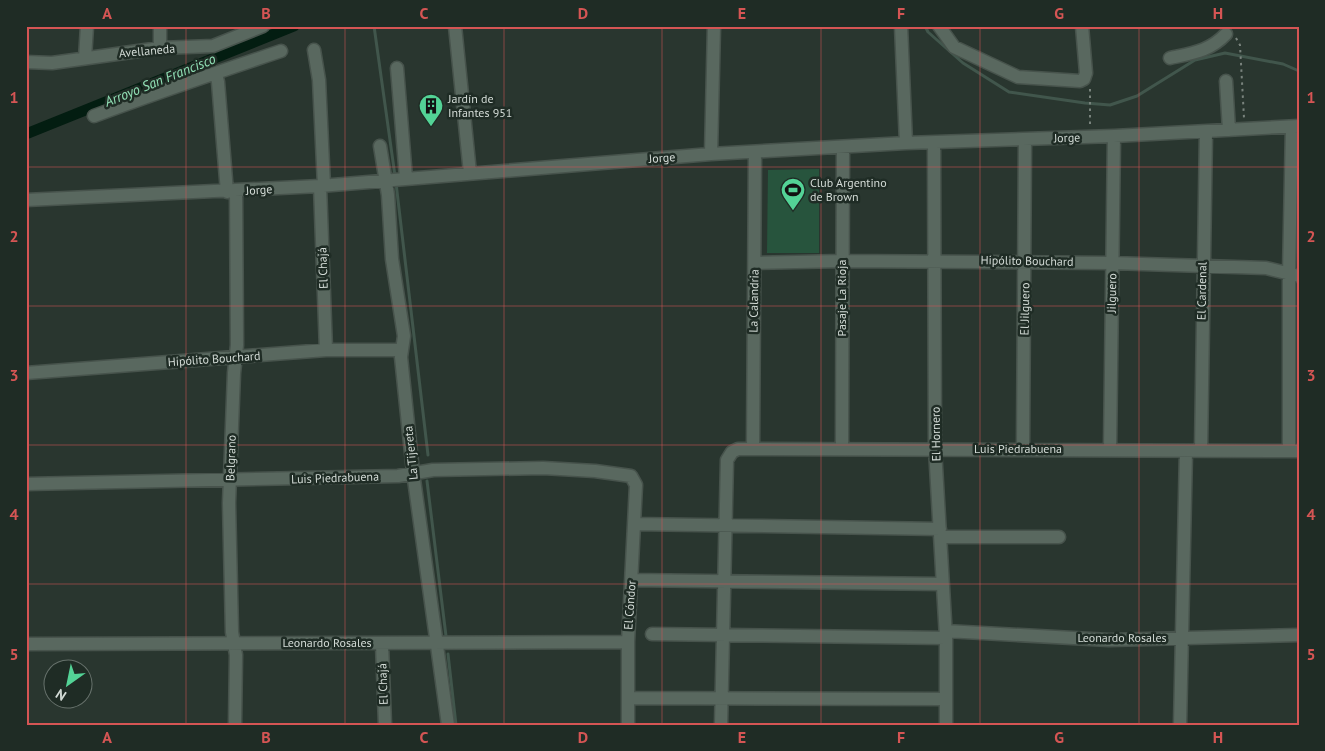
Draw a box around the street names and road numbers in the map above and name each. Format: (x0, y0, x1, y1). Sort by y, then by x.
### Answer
street label: Avellaneda (118, 41, 176, 60)
street label: Jorge (1052, 130, 1081, 145)
street label: Jorge (647, 149, 676, 166)
street label: Jorge (244, 181, 273, 198)
street label: El Chajá (314, 247, 331, 289)
street label: Hipólito Bouchard (980, 252, 1074, 269)
street label: Pasaje La Rioja (834, 260, 849, 336)
street label: El Cardenal (1193, 261, 1210, 320)
street label: La Calandria (745, 269, 762, 333)
street label: Jilguero (1104, 273, 1119, 314)
street label: El Jilguero (1017, 282, 1032, 336)
street label: Hipólito Bouchard (167, 348, 261, 369)
street label: El Hornero (928, 406, 943, 462)
street label: La Tijereta (400, 425, 421, 481)
street label: Belgrano (222, 435, 239, 481)
street label: Luis Piedrabuena (974, 441, 1062, 456)
street label: Luis Piedrabuena (291, 468, 379, 487)
street label: El Cóndor (620, 580, 639, 630)
street label: Leonardo Rosales (1077, 630, 1167, 645)
street label: Leonardo Rosales (282, 635, 372, 650)
street label: El Chajá (374, 663, 391, 705)

